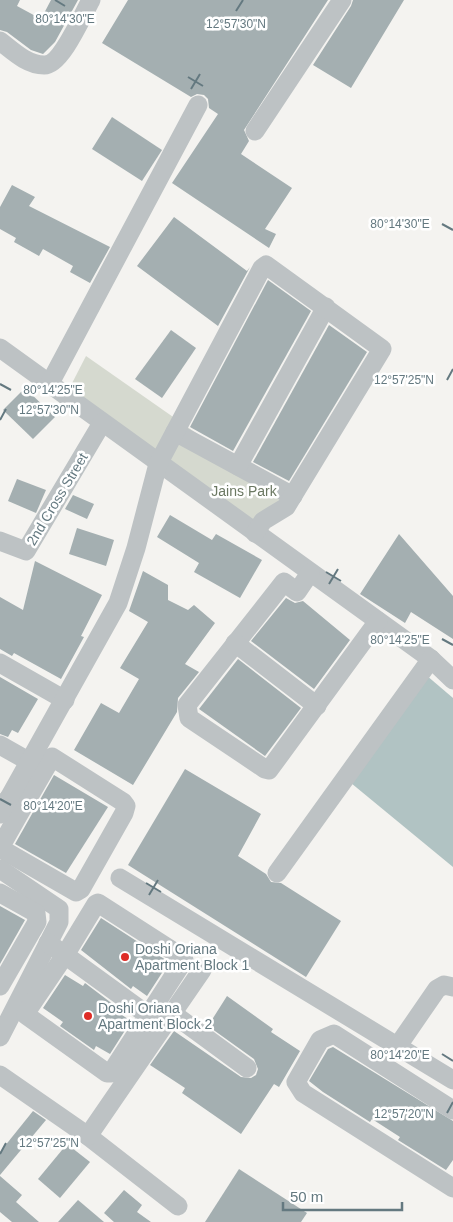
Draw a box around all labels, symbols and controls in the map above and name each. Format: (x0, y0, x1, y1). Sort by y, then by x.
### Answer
text: 80°14'30"E (35, 12, 95, 26)
text: 12°57'30"N (206, 17, 266, 31)
text: 80°14'30"E (370, 217, 430, 231)
text: 12°57'25"N (374, 373, 434, 387)
text: 80°14'25"E (23, 383, 83, 397)
text: 12°57'30"N (19, 403, 79, 417)
street label: 2nd Cross Street (23, 450, 91, 548)
park label: Jains Park (211, 483, 278, 499)
text: 80°14'25"E (370, 633, 430, 647)
text: 80°14'20"E (23, 799, 83, 813)
place label: Doshi Oriana Apartment Block 1 (135, 941, 250, 973)
marker: Doshi Oriana Apartment Block 1 (119, 951, 131, 963)
place label: Doshi Oriana Apartment Block 2 (98, 1000, 213, 1032)
marker: Doshi Oriana Apartment Block 2 (82, 1010, 94, 1022)
text: 80°14'20"E (370, 1048, 430, 1062)
text: 12°57'20"N (374, 1107, 434, 1121)
text: 12°57'25"N (19, 1136, 79, 1150)
scale bar (283, 1180, 402, 1212)
text: 50 m (290, 1188, 323, 1205)

